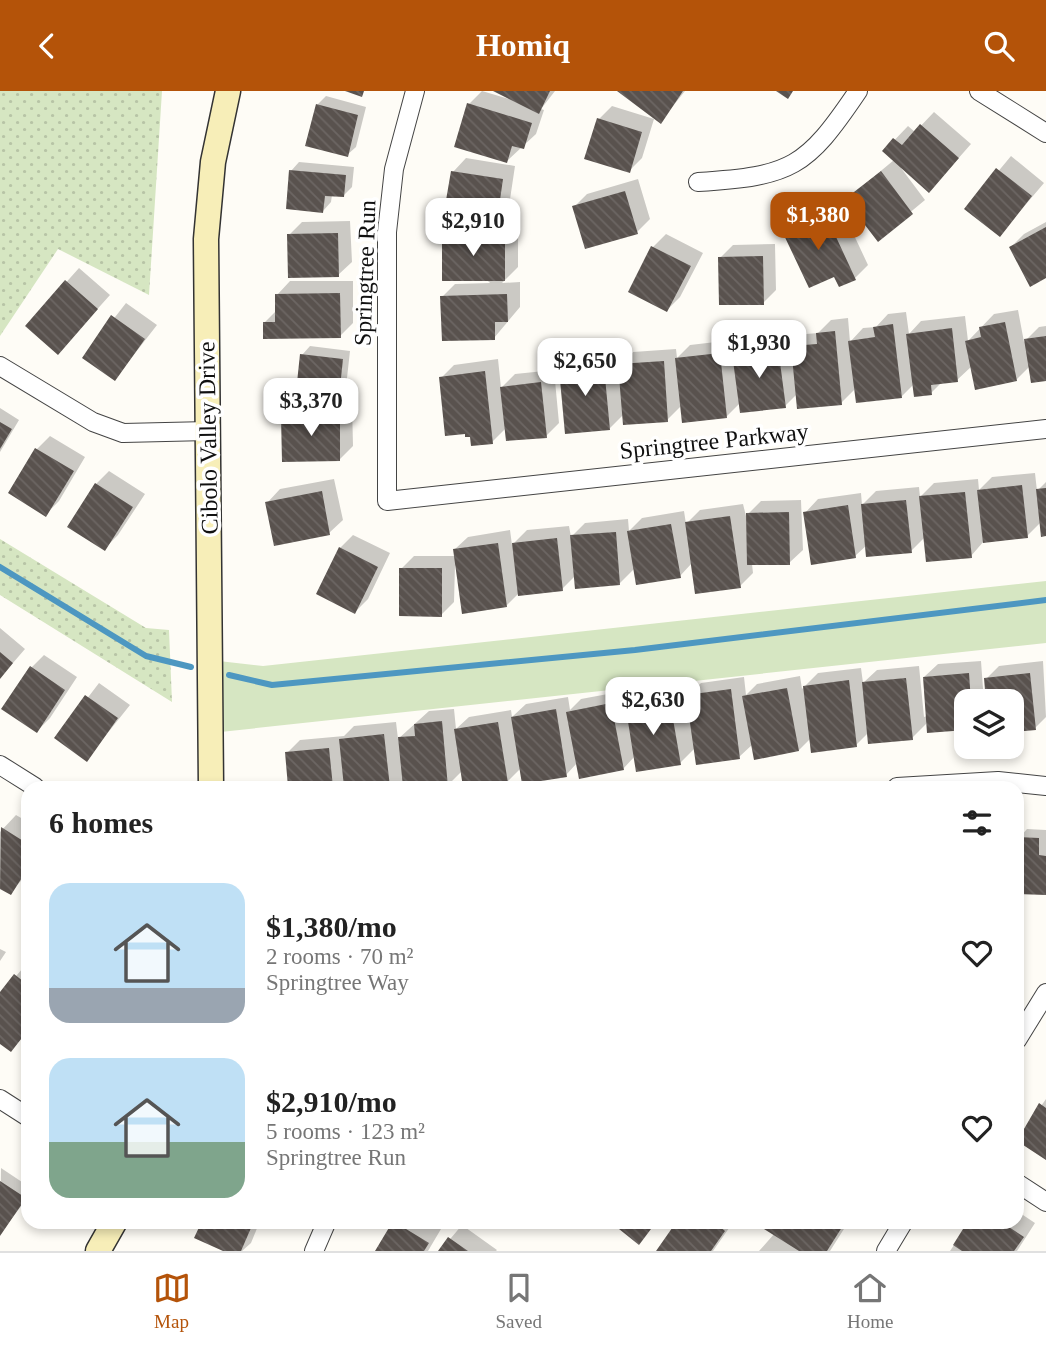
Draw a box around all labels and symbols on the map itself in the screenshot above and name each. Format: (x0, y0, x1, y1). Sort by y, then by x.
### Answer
pin: $1,380 (761, 193, 875, 252)
pin: $2,910 (416, 199, 530, 258)
street label: Springtree Run (349, 200, 381, 346)
pin: $1,930 (702, 321, 816, 380)
pin: $2,650 (528, 338, 642, 398)
street label: Cibolo Valley Drive (193, 341, 223, 535)
pin: $3,370 (254, 379, 368, 438)
street label: Springtree Parkway (618, 418, 810, 464)
pin: $2,630 (596, 677, 710, 737)

